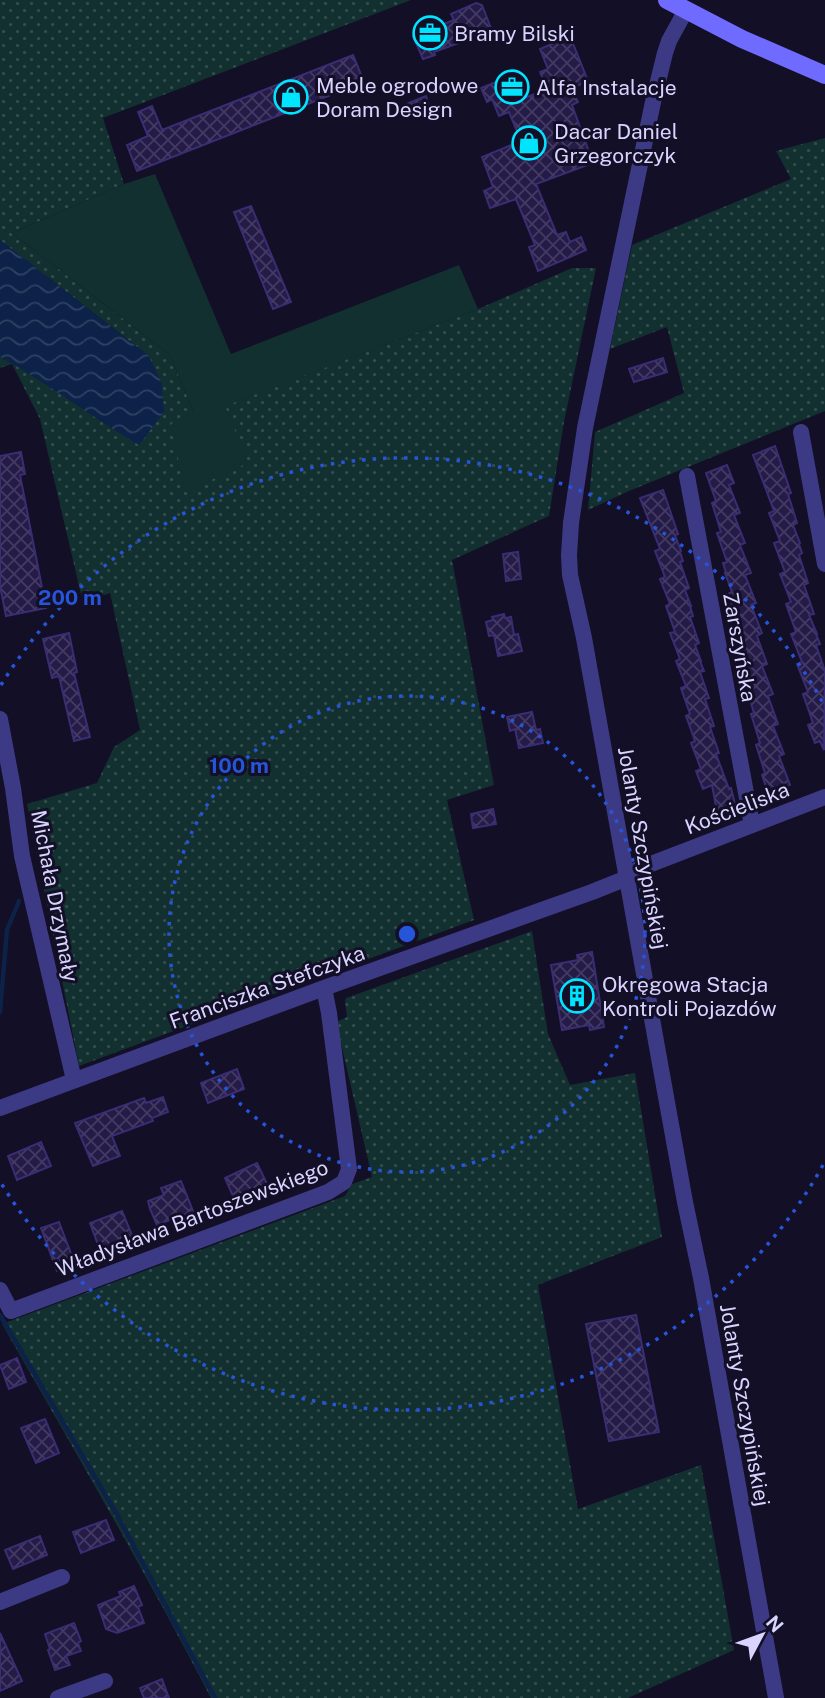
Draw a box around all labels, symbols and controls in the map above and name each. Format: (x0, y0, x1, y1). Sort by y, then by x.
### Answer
office icon: Bramy Bilski (411, 14, 449, 52)
place label: Bramy Bilski (454, 21, 575, 46)
office icon: Alfa Instalacje (493, 68, 531, 106)
place label: Meble ogrodowe Doram Design (316, 73, 478, 122)
place label: Alfa Instalacje (536, 75, 677, 100)
shop icon: Meble ogrodowe Doram Design (272, 78, 310, 116)
place label: Dacar Daniel Grzegorczyk (554, 119, 678, 168)
shop icon: Dacar Daniel Grzegorczyk (510, 124, 548, 162)
text: 200 m (38, 585, 102, 610)
street label: Zarszyńska (718, 590, 762, 704)
street label: Jolanty Szczypińskiej (613, 745, 673, 951)
text: 100 m (209, 753, 269, 778)
street label: Kościeliska (681, 777, 793, 839)
street label: Michała Drzymały (26, 808, 84, 984)
centre of rings (395, 922, 419, 946)
street label: Franciszka Stefczyka (166, 940, 368, 1034)
place label: Okręgowa Stacja Kontroli Pojazdów (602, 972, 777, 1021)
building icon: Okręgowa Stacja Kontroli Pojazdów (558, 977, 596, 1015)
street label: Władysława Bartoszewskiego (52, 1154, 332, 1282)
street label: Jolanty Szczypińskiej (715, 1302, 775, 1508)
north arrow (727, 1600, 797, 1670)
text: N (762, 1611, 788, 1637)

